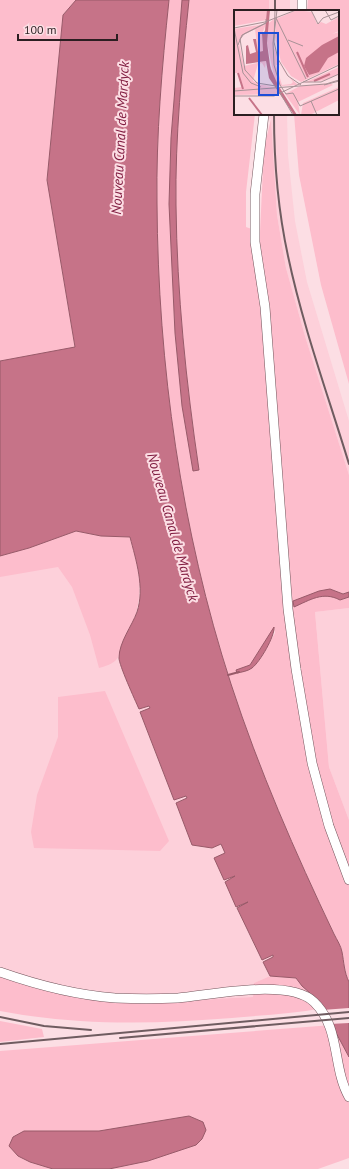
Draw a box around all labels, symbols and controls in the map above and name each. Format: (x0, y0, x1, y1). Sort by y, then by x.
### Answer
inset map (234, 10, 339, 115)
scale bar (18, 16, 117, 42)
text: 100 m (24, 22, 57, 37)
water label: Nouveau Canal de Mardyck (107, 60, 133, 215)
water label: Nouveau Canal de Mardyck (143, 451, 203, 604)

